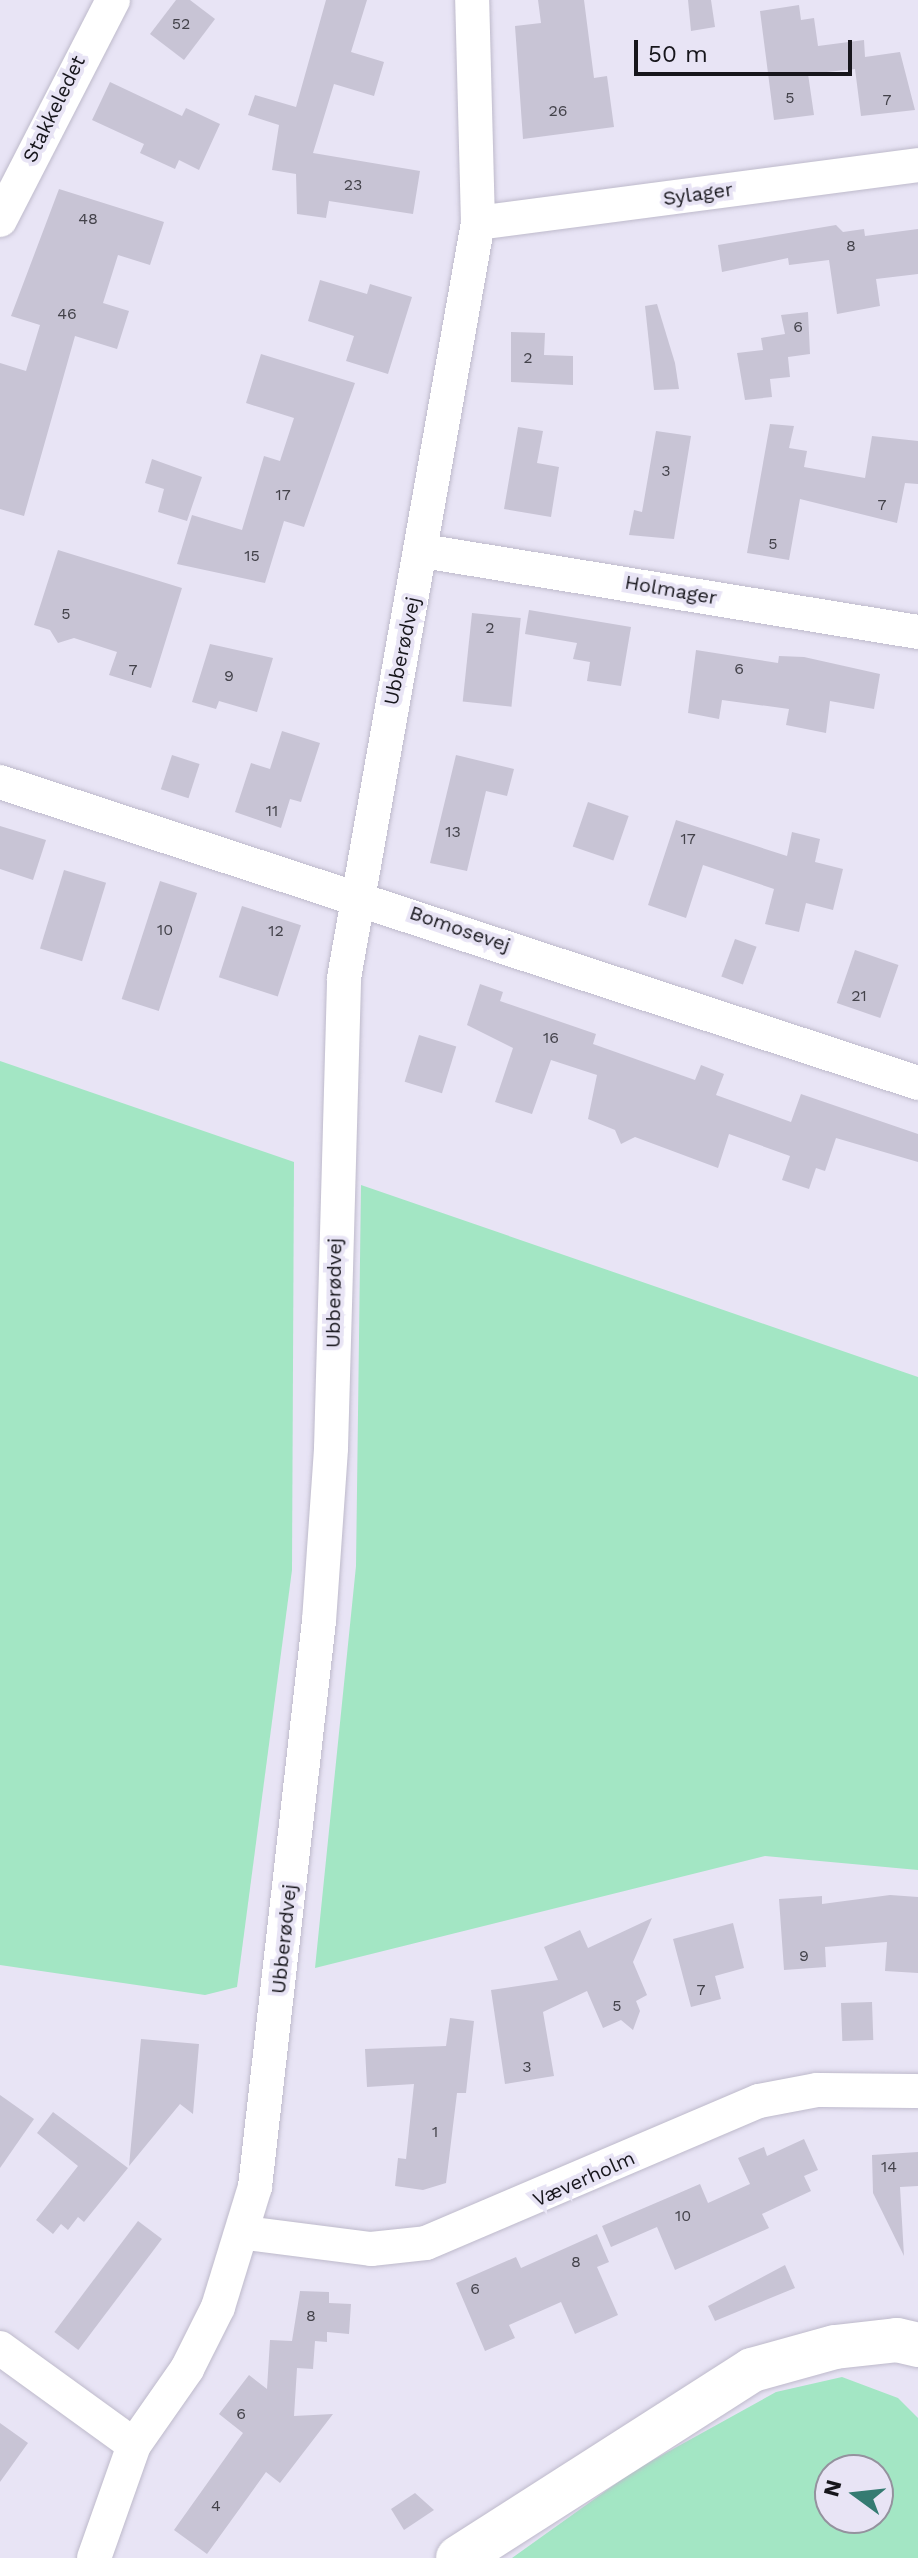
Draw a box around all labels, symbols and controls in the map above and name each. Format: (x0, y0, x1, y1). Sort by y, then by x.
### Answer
house number: 52 (172, 14, 190, 34)
scale bar (638, 24, 856, 74)
text: 50 m (648, 40, 708, 68)
street label: Stakkeledet (18, 52, 90, 166)
house number: 5 (785, 88, 795, 108)
house number: 7 (883, 90, 891, 110)
house number: 26 (548, 101, 568, 121)
house number: 23 (344, 175, 362, 195)
street label: Sylager (661, 177, 735, 211)
house number: 48 (78, 209, 98, 229)
house number: 8 (846, 236, 856, 256)
house number: 46 (57, 304, 77, 324)
house number: 6 (793, 317, 803, 337)
house number: 2 (523, 348, 533, 368)
house number: 3 (661, 461, 671, 481)
house number: 17 (275, 485, 291, 505)
house number: 7 (878, 495, 886, 515)
house number: 5 (768, 534, 778, 554)
house number: 15 (244, 546, 260, 566)
street label: Holmager (623, 570, 719, 610)
street label: Ubberødvej (379, 595, 425, 707)
house number: 5 (61, 604, 71, 624)
house number: 2 (485, 618, 495, 638)
house number: 6 (734, 659, 744, 679)
house number: 7 (129, 660, 137, 680)
house number: 9 (224, 666, 234, 686)
house number: 11 (266, 801, 278, 821)
house number: 13 (445, 822, 461, 842)
house number: 17 (680, 829, 696, 849)
street label: Bomosevej (406, 901, 514, 957)
house number: 10 (157, 920, 173, 940)
house number: 12 (268, 921, 284, 941)
house number: 21 (851, 986, 867, 1006)
house number: 16 (543, 1028, 559, 1048)
street label: Ubberødvej (321, 1238, 347, 1348)
street label: Ubberødvej (266, 1883, 302, 1995)
house number: 9 (799, 1946, 809, 1966)
house number: 7 (697, 1980, 705, 2000)
house number: 5 (612, 1996, 622, 2016)
house number: 3 (522, 2057, 532, 2077)
house number: 1 (432, 2122, 438, 2142)
street label: Væverholm (529, 2146, 639, 2212)
house number: 14 (881, 2157, 897, 2177)
house number: 10 (675, 2206, 691, 2226)
house number: 8 (571, 2252, 581, 2272)
house number: 6 (470, 2279, 480, 2299)
house number: 8 (306, 2306, 316, 2326)
house number: 6 (236, 2404, 246, 2424)
north arrow (814, 2454, 894, 2534)
text: N (818, 2477, 846, 2499)
house number: 4 (211, 2496, 221, 2516)

